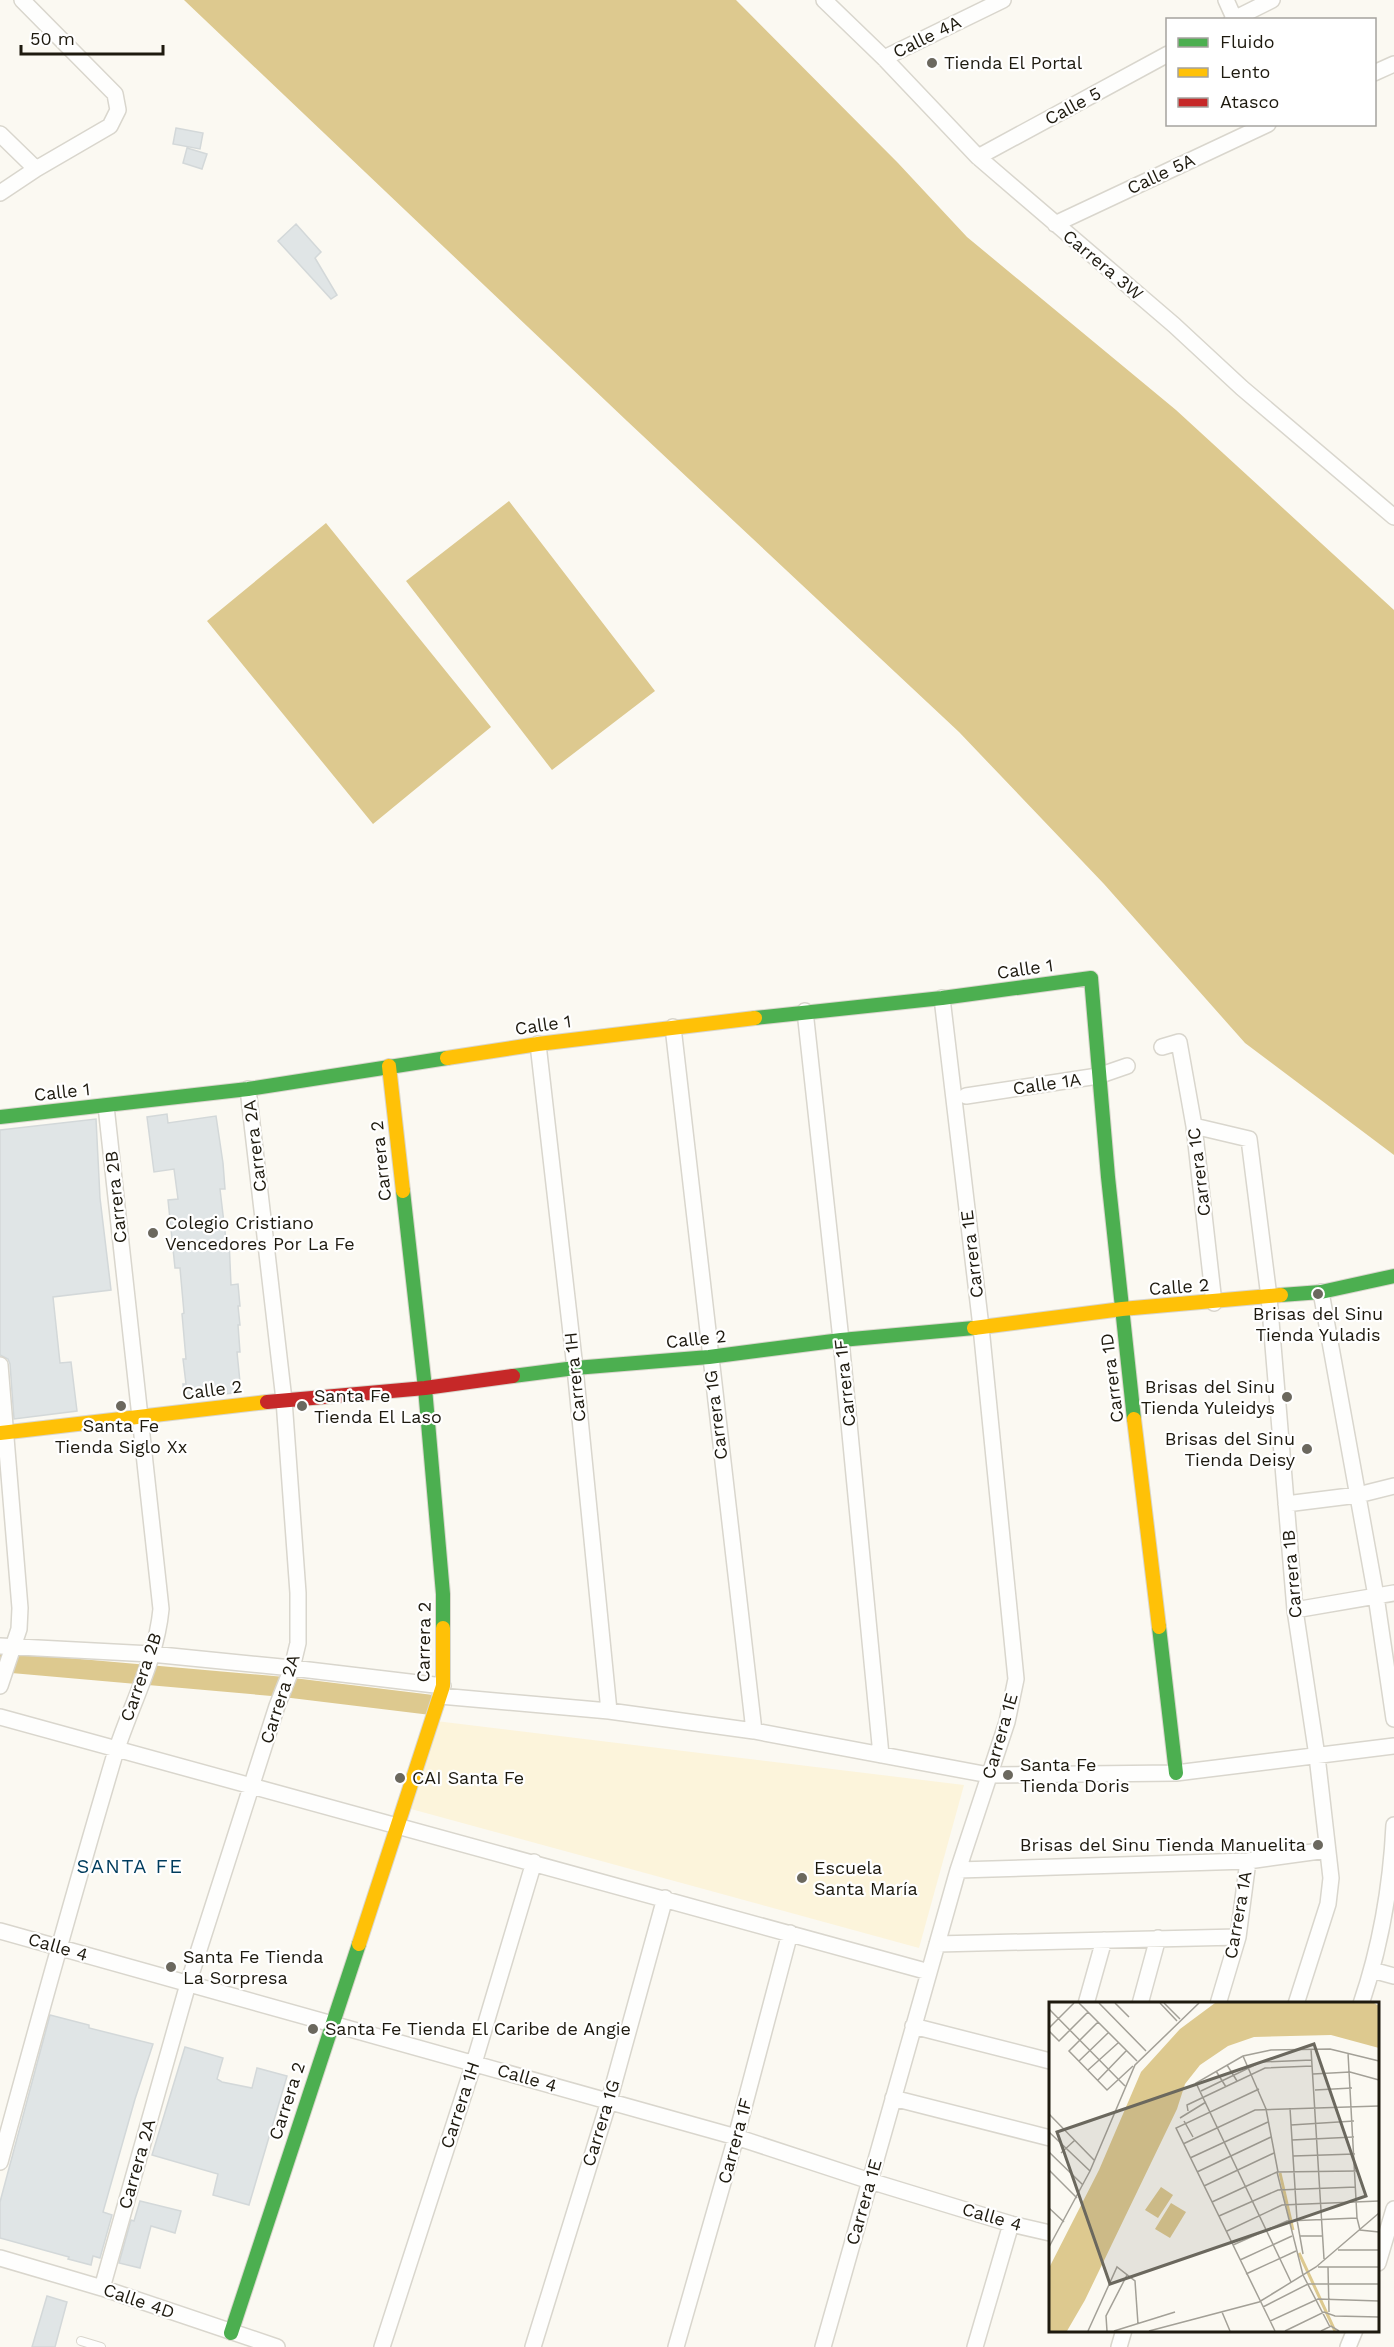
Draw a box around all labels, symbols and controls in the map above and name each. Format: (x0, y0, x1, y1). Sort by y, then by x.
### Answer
street label: Calle 4A (889, 11, 964, 62)
scale bar (21, 18, 164, 56)
legend (1166, 18, 1376, 126)
text: 50 m (30, 28, 75, 49)
text: Fluido (1220, 31, 1274, 52)
place label: Tienda El Portal (944, 52, 1083, 73)
marker: Tienda El Portal (925, 56, 939, 70)
text: Lento (1220, 61, 1270, 82)
street label: Calle 5 (1041, 82, 1104, 129)
text: Atasco (1220, 91, 1279, 112)
street label: Calle 5A (1124, 149, 1198, 198)
street label: Carrera 3W (1059, 225, 1148, 304)
street label: Calle 1 (995, 954, 1054, 983)
street label: Calle 1 (513, 1010, 572, 1039)
street label: Calle 1A (1011, 1068, 1082, 1099)
street label: Calle 1 (33, 1078, 91, 1105)
street label: Carrera 2A (238, 1099, 271, 1193)
street label: Carrera 2 (366, 1120, 395, 1202)
street label: Carrera 1C (1183, 1126, 1214, 1218)
street label: Carrera 2B (100, 1150, 131, 1244)
street label: Carrera 1E (956, 1209, 987, 1299)
place label: Colegio Cristiano Vencedores Por La Fe (165, 1212, 355, 1254)
marker: Colegio Cristiano Vencedores Por La Fe (146, 1226, 160, 1240)
street label: Calle 2 (1148, 1274, 1210, 1299)
marker: Brisas del Sinu Tienda Yuladis (1311, 1287, 1325, 1301)
place label: Brisas del Sinu Tienda Yuladis (1253, 1303, 1383, 1345)
street label: Calle 2 (665, 1325, 727, 1352)
street label: Carrera 1H (559, 1331, 590, 1423)
street label: Carrera 1D (1096, 1332, 1127, 1424)
street label: Carrera 1F (829, 1338, 860, 1428)
street label: Carrera 1G (700, 1369, 731, 1461)
street label: Calle 2 (181, 1375, 243, 1404)
place label: Brisas del Sinu Tienda Yuleidys (1141, 1376, 1275, 1418)
place label: Santa Fe Tienda El Laso (314, 1385, 442, 1427)
marker: Brisas del Sinu Tienda Yuleidys (1280, 1390, 1294, 1404)
marker: Santa Fe Tienda Siglo Xx (114, 1399, 128, 1413)
marker: Santa Fe Tienda El Laso (295, 1399, 309, 1413)
place label: Santa Fe Tienda Siglo Xx (55, 1415, 187, 1457)
place label: Brisas del Sinu Tienda Deisy (1165, 1428, 1296, 1470)
marker: Brisas del Sinu Tienda Deisy (1300, 1442, 1314, 1456)
street label: Carrera 1B (1277, 1529, 1306, 1619)
street label: Carrera 2 (412, 1601, 435, 1683)
street label: Carrera 2B (116, 1630, 166, 1724)
street label: Carrera 2A (255, 1651, 304, 1746)
street label: Carrera 1E (977, 1690, 1022, 1781)
place label: Santa Fe Tienda Doris (1020, 1754, 1130, 1796)
place label: CAI Santa Fe (412, 1767, 524, 1788)
marker: Santa Fe Tienda Doris (1001, 1768, 1015, 1782)
marker: CAI Santa Fe (393, 1771, 407, 1785)
place label: Brisas del Sinu Tienda Manuelita (1020, 1834, 1306, 1855)
marker: Brisas del Sinu Tienda Manuelita (1311, 1838, 1325, 1852)
district label: SANTA FE (77, 1854, 183, 1878)
place label: Escuela Santa María (814, 1857, 918, 1899)
street label: Carrera 1A (1219, 1869, 1256, 1960)
marker: Escuela Santa María (795, 1871, 809, 1885)
street label: Calle 4 (26, 1928, 90, 1965)
place label: Santa Fe Tienda La Sorpresa (183, 1946, 323, 1988)
marker: Santa Fe Tienda La Sorpresa (164, 1960, 178, 1974)
inset map (1049, 2002, 1379, 2332)
place label: Santa Fe Tienda El Caribe de Angie (325, 2018, 631, 2039)
marker: Santa Fe Tienda El Caribe de Angie (306, 2022, 320, 2036)
street label: Carrera 2 (264, 2059, 309, 2143)
street label: Carrera 1H (436, 2059, 483, 2151)
street label: Calle 4 (495, 2059, 559, 2096)
street label: Carrera 1G (577, 2077, 624, 2169)
street label: Carrera 1F (713, 2096, 756, 2186)
street label: Carrera 2A (114, 2116, 159, 2211)
street label: Carrera 1E (841, 2156, 886, 2247)
street label: Calle 4 (960, 2198, 1024, 2235)
street label: Calle 4D (101, 2279, 178, 2323)

